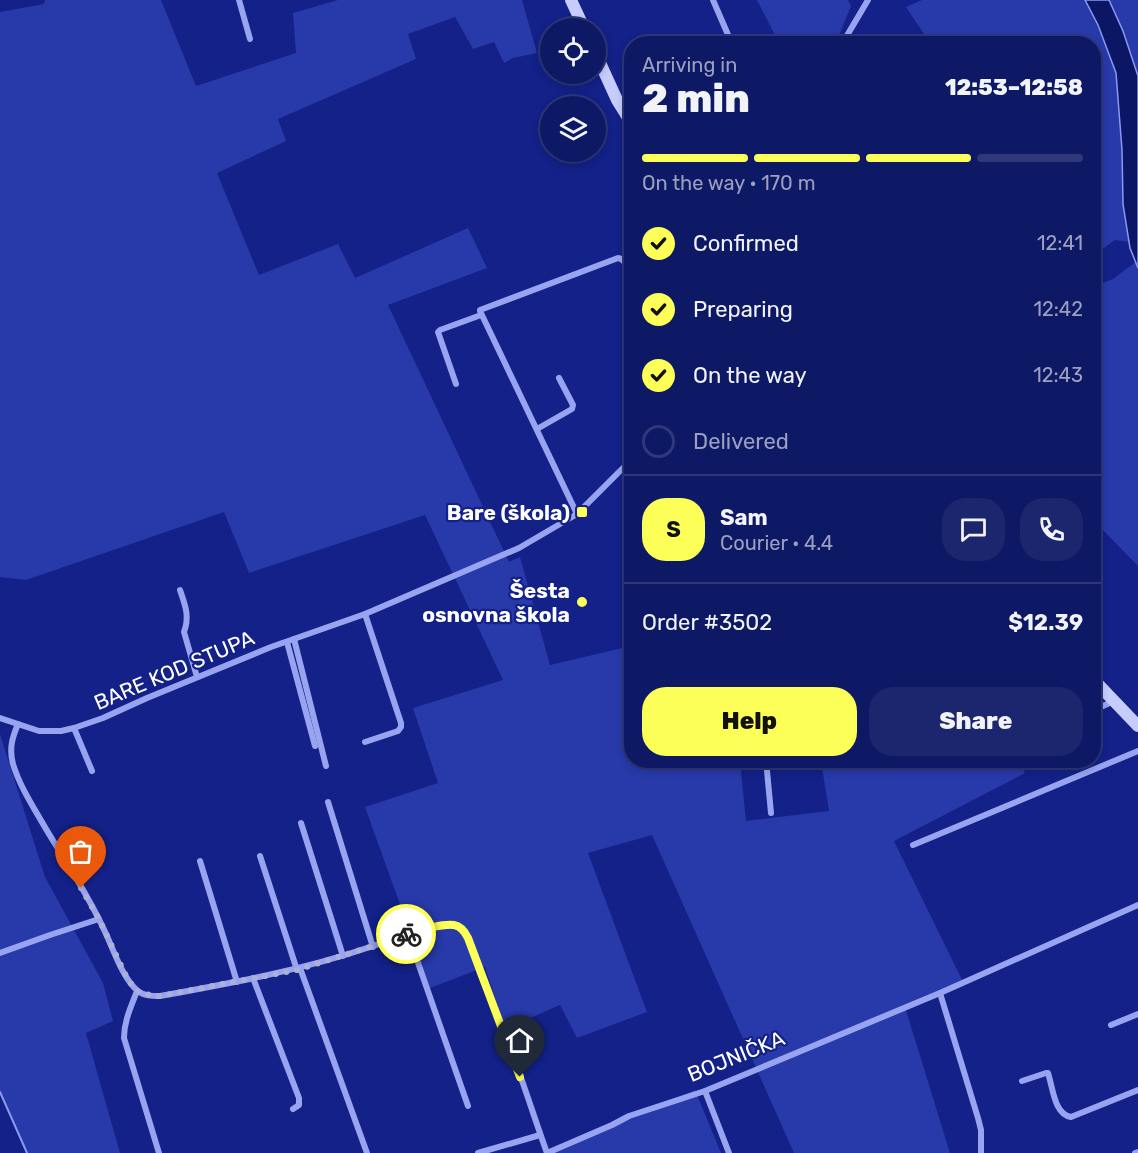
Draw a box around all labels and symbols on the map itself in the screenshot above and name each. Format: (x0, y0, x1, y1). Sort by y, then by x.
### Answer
place label: Bare (škola) (447, 500, 570, 525)
marker: Bare (škola) (575, 505, 589, 519)
place label: Šesta osnovna škola (422, 578, 570, 627)
marker: Šesta osnovna škola (575, 595, 589, 609)
street label: BARE KOD STUPA (90, 625, 258, 715)
pin (55, 826, 106, 888)
courier (376, 904, 436, 964)
pin (494, 1015, 545, 1077)
street label: BOJNIČKA (684, 1025, 788, 1087)

